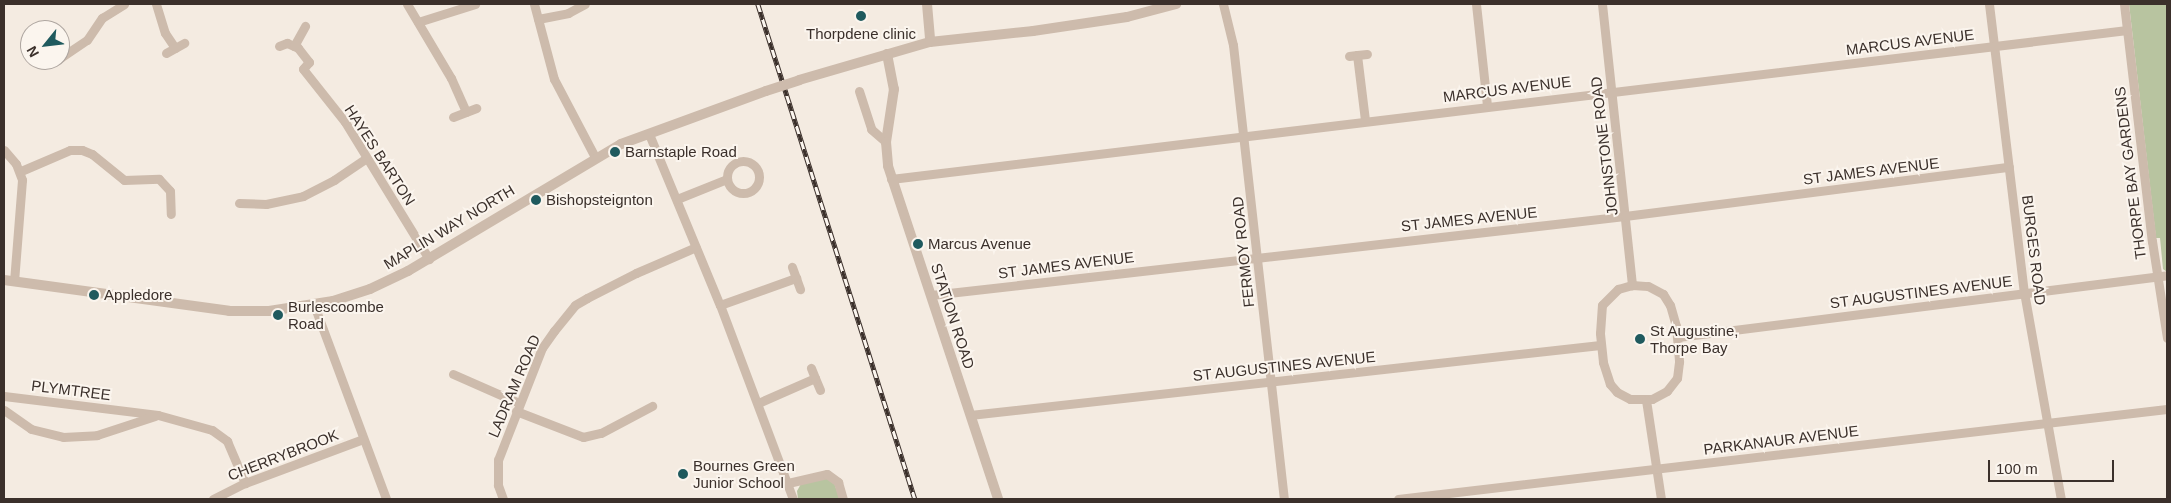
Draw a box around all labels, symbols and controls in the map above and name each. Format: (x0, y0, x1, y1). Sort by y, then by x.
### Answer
marker: Thorpdene clinic (854, 9, 868, 23)
north arrow (20, 20, 70, 70)
place label: Thorpdene clinic (806, 25, 916, 43)
street label: MARCUS AVENUE (1845, 25, 1975, 59)
text: N (23, 43, 42, 60)
street label: MARCUS AVENUE (1442, 72, 1572, 106)
street label: JOHNSTONE ROAD (1587, 76, 1621, 216)
street label: THORPE BAY GARDENS (2110, 86, 2150, 260)
street label: HAYES BARTON (341, 102, 419, 208)
place label: Barnstaple Road (625, 143, 737, 161)
marker: Barnstaple Road (609, 146, 621, 158)
street label: ST JAMES AVENUE (1801, 154, 1941, 188)
street label: MAPLIN WAY NORTH (380, 181, 518, 273)
place label: Bishopsteignton (546, 191, 653, 209)
marker: Bishopsteignton (530, 194, 542, 206)
street label: BURGES ROAD (2018, 194, 2050, 306)
street label: FERMOY ROAD (1228, 196, 1258, 308)
street label: ST JAMES AVENUE (1399, 203, 1539, 235)
place label: Marcus Avenue (928, 235, 1032, 253)
marker: Marcus Avenue (912, 238, 924, 250)
street label: ST JAMES AVENUE (996, 248, 1136, 282)
street label: STATION ROAD (927, 261, 979, 371)
street label: ST AUGUSTINES AVENUE (1828, 272, 2014, 312)
place label: Appledore (104, 286, 172, 304)
marker: Appledore (88, 289, 100, 301)
place label: Burlescoombe Road (288, 297, 384, 332)
marker: Burlescoombe Road (272, 309, 284, 321)
place label: St Augustine, Thorpe Bay (1650, 321, 1739, 356)
street label: LADRAM ROAD (484, 332, 544, 440)
marker: St Augustine, Thorpe Bay (1634, 333, 1646, 345)
street label: ST AUGUSTINES AVENUE (1191, 347, 1377, 385)
street label: PLYMTREE (30, 376, 112, 404)
street label: PARKANAUR AVENUE (1702, 422, 1860, 458)
street label: CHERRYBROOK (225, 426, 341, 484)
scale bar (1991, 450, 2117, 482)
place label: Bournes Green Junior School (693, 456, 795, 491)
text: 100 m (1996, 460, 2038, 477)
marker: Bournes Green Junior School (677, 468, 689, 480)

